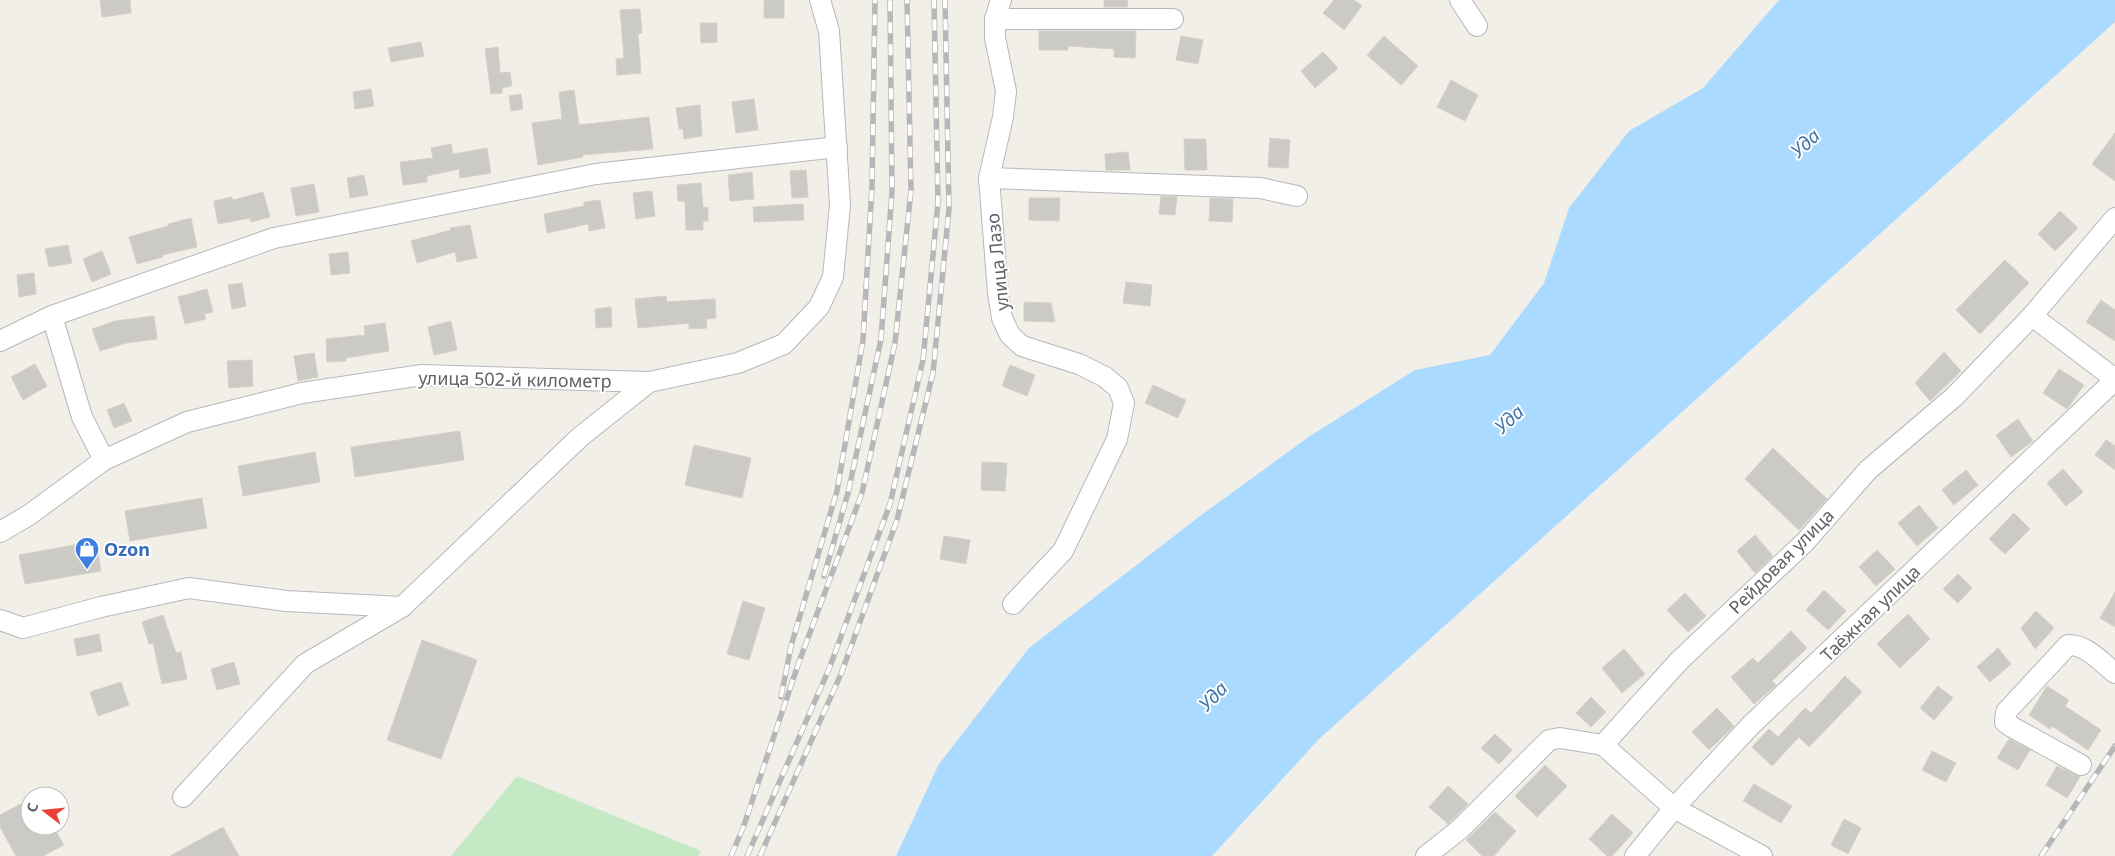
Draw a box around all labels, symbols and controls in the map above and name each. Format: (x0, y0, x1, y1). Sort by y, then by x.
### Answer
water label: Уда (1785, 123, 1826, 163)
street label: улица Лазо (980, 212, 1014, 312)
street label: улица 502-й километр (418, 365, 612, 393)
water label: Уда (1489, 399, 1530, 439)
street label: Рейдовая улица (1723, 503, 1839, 619)
shop icon: Ozon (74, 536, 100, 570)
place label: Ozon (104, 537, 150, 561)
street label: Таёжная улица (1815, 559, 1925, 667)
water label: Уда (1193, 675, 1233, 716)
north arrow (20, 786, 70, 836)
text: С (22, 800, 42, 814)

